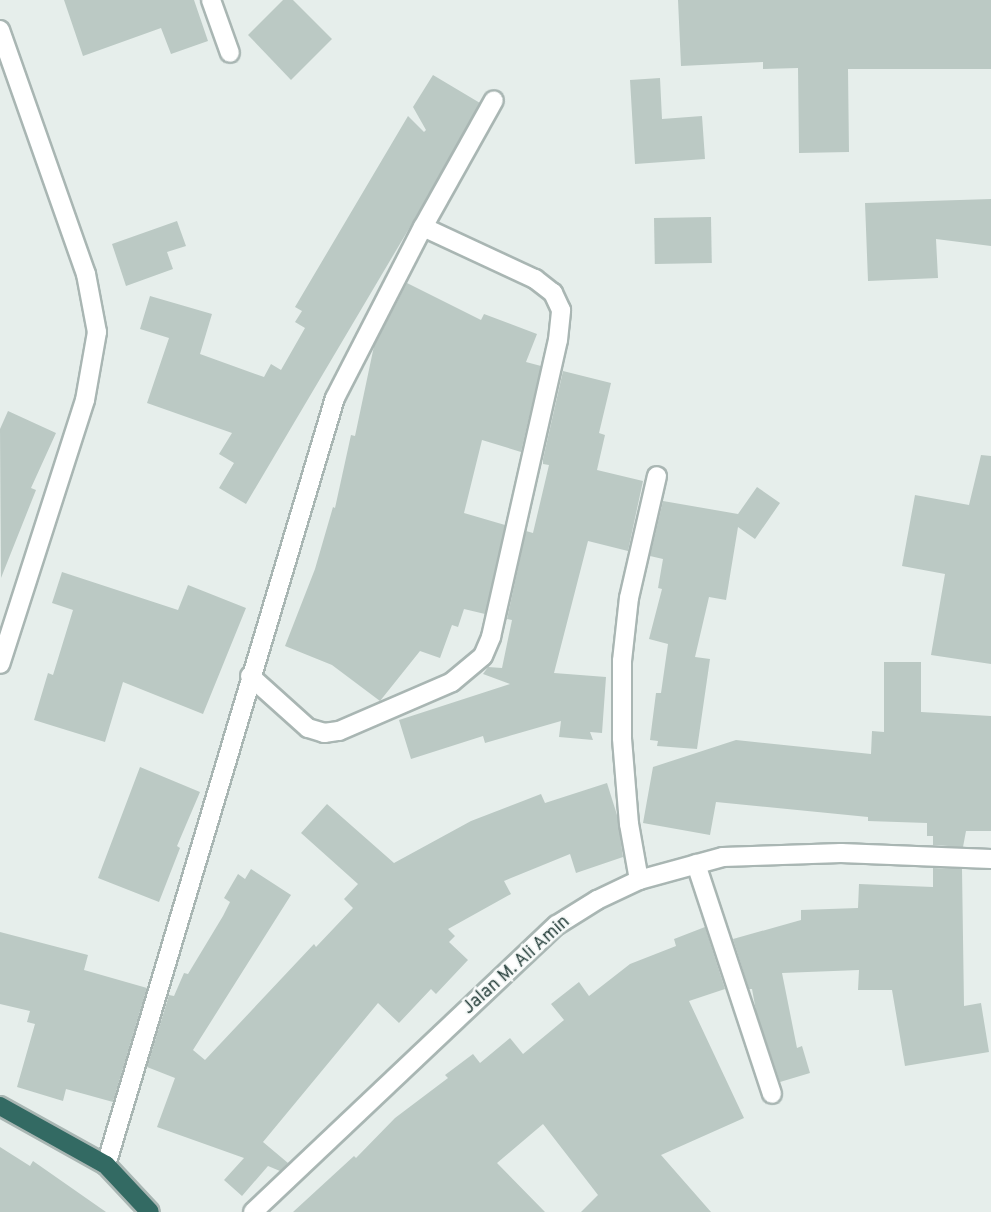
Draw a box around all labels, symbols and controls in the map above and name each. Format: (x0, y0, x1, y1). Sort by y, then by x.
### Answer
street label: Jalan M. Ali Amin (458, 912, 576, 1020)

